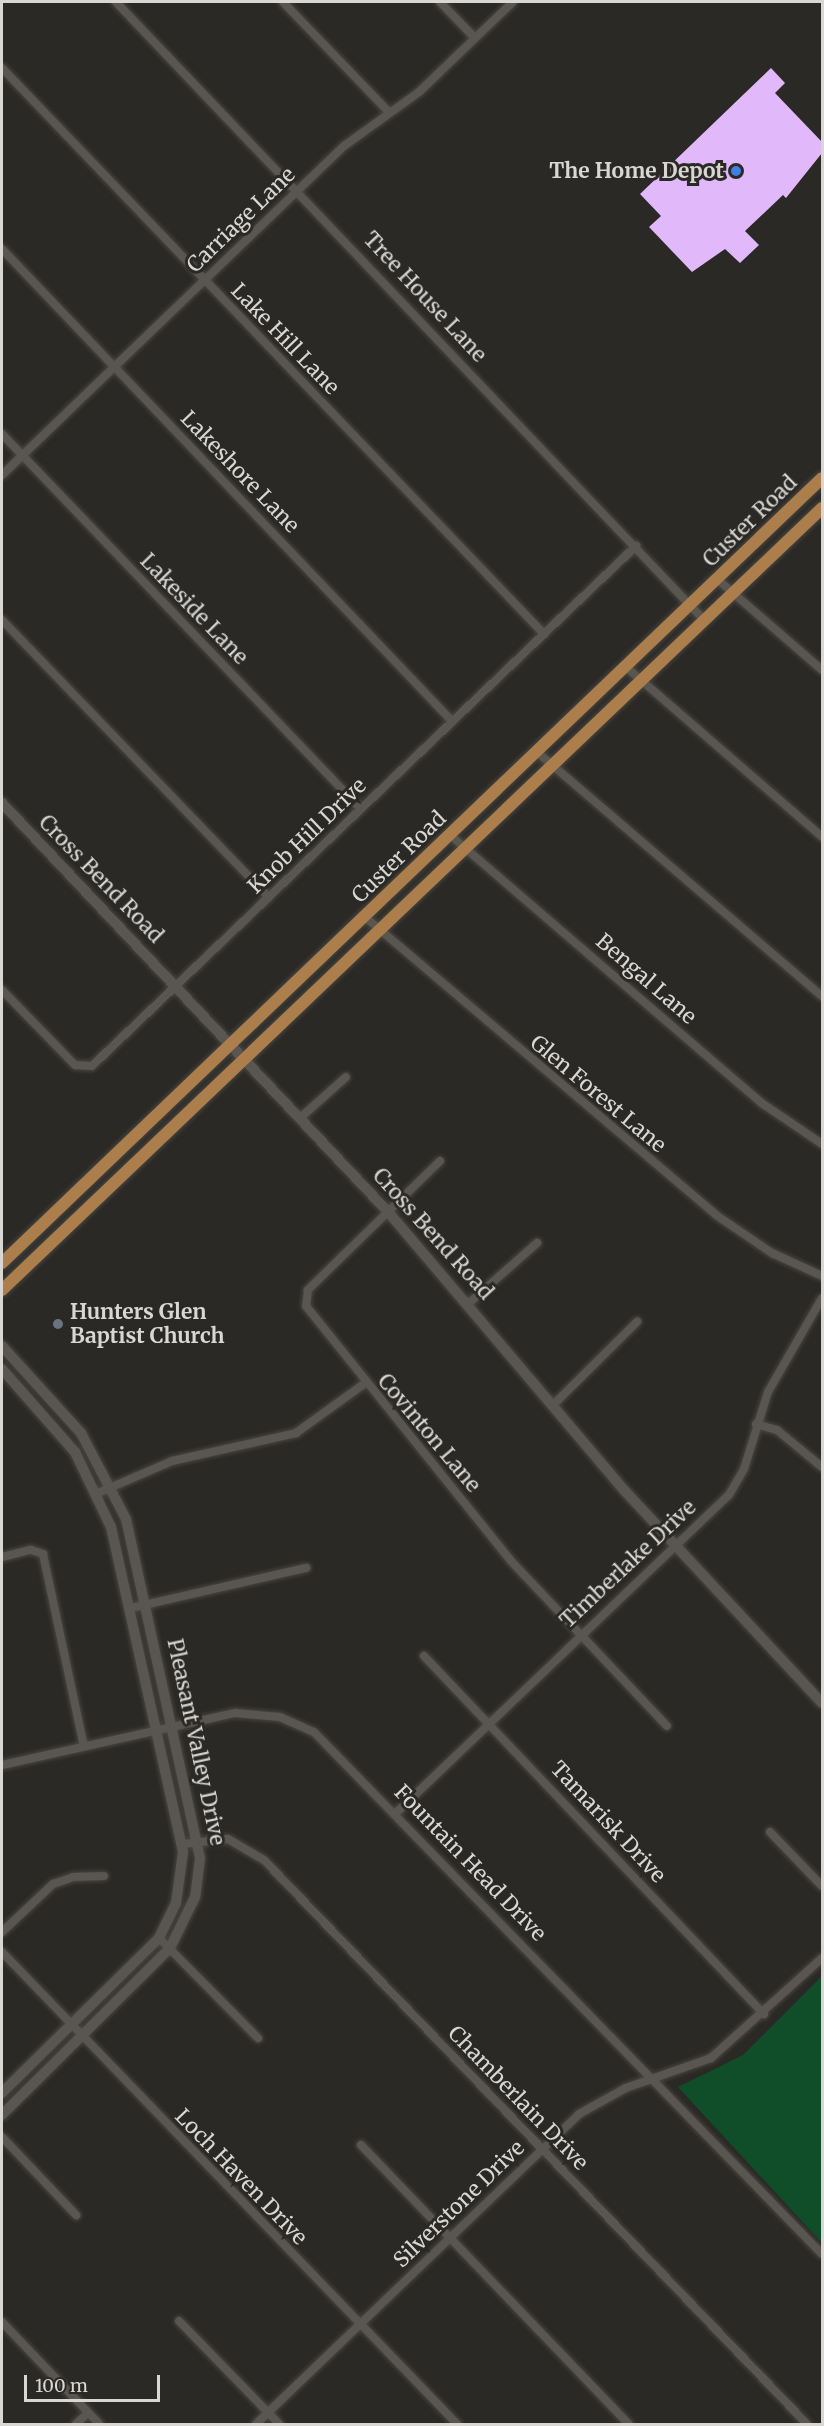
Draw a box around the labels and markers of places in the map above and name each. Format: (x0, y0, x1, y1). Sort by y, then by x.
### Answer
place label: The Home Depot (549, 158, 724, 184)
marker: The Home Depot (729, 164, 743, 178)
place label: Hunters Glen Baptist Church (70, 1299, 225, 1349)
marker: Hunters Glen Baptist Church (51, 1317, 65, 1331)

